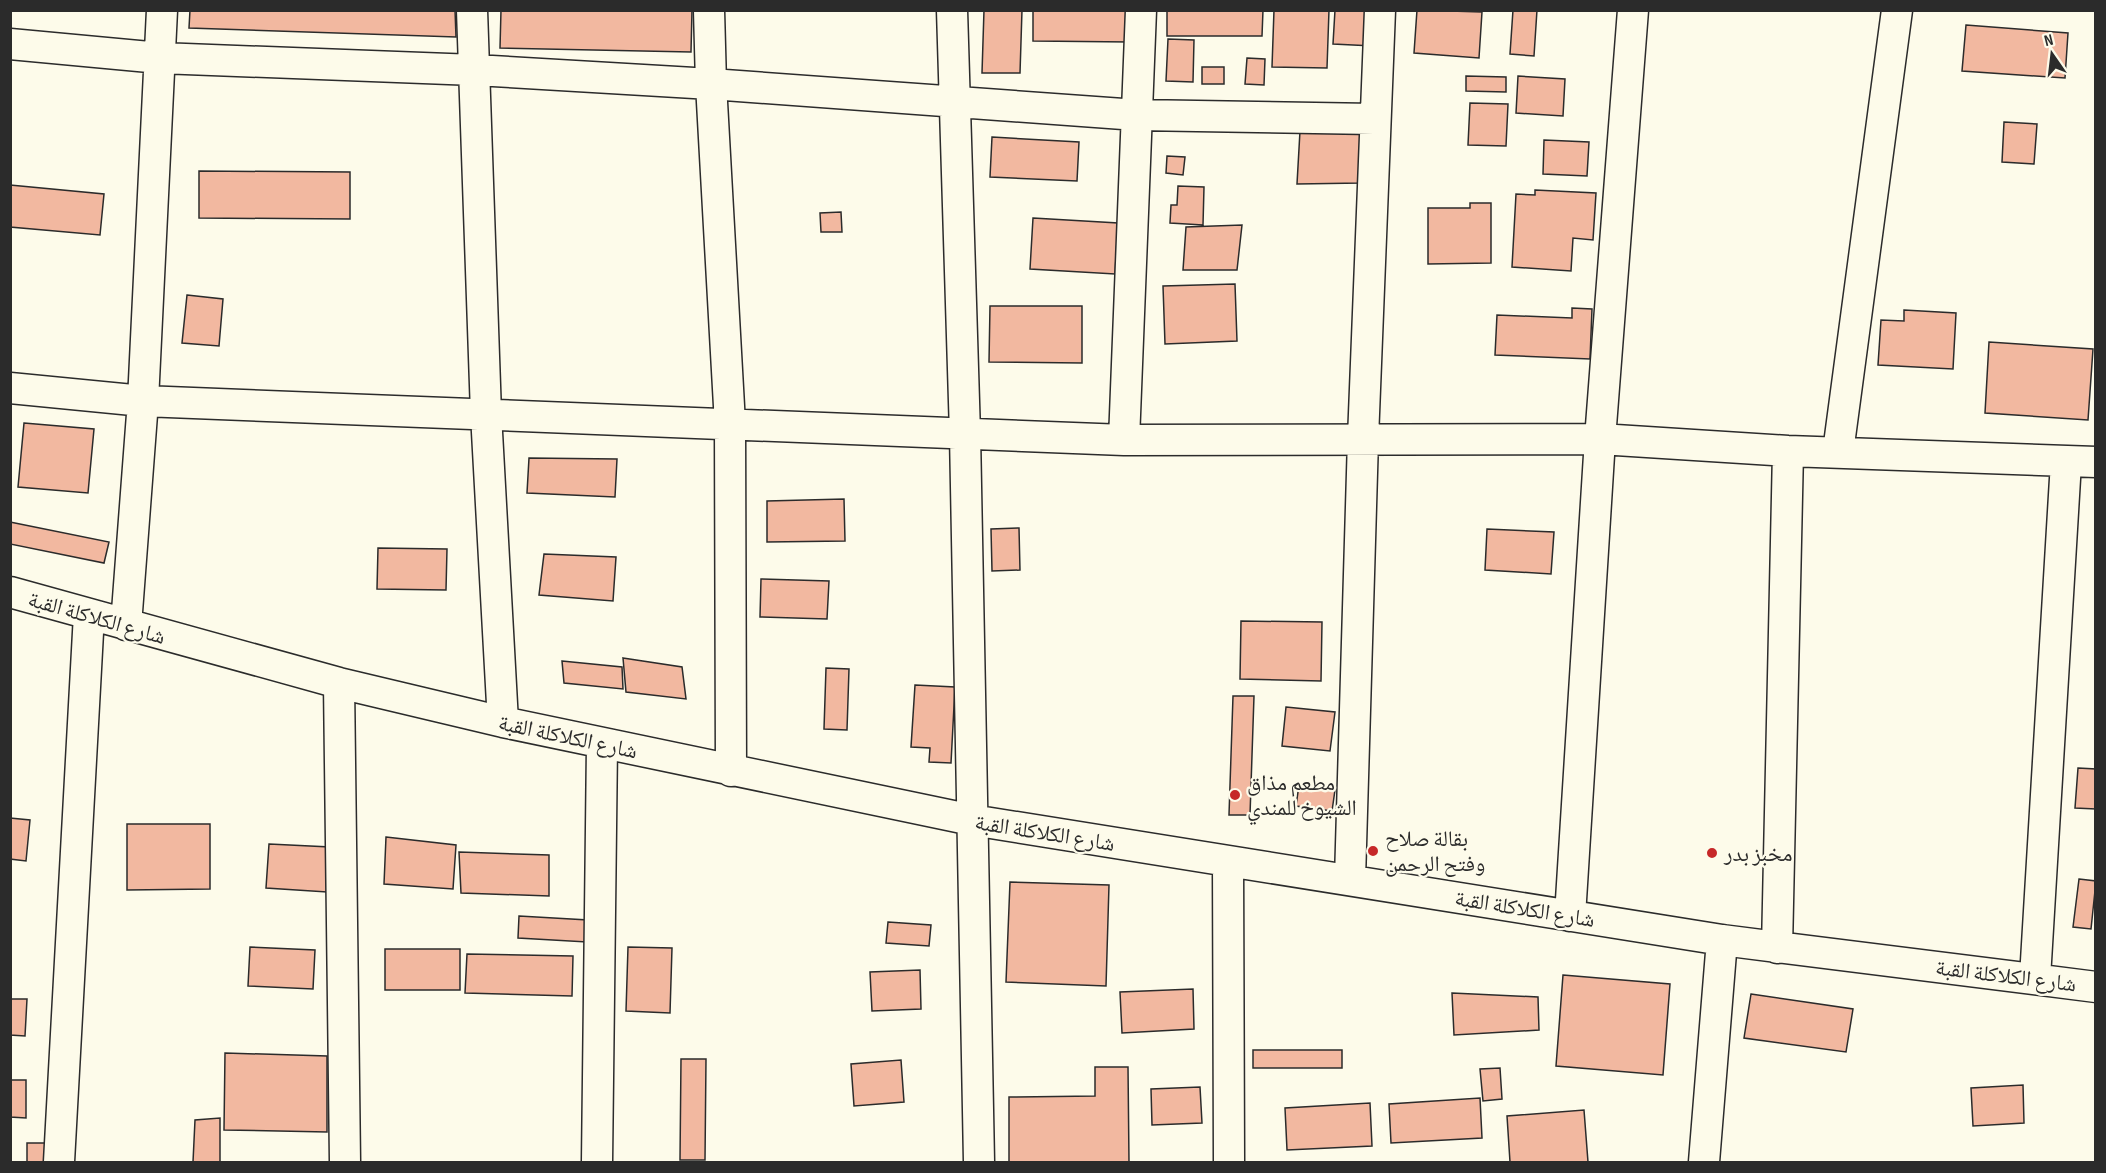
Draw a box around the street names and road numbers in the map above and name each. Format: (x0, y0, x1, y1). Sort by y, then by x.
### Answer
street label: شارع الكلاكلة القبة (25, 586, 168, 651)
street label: شارع الكلاكلة القبة (496, 710, 640, 765)
street label: شارع الكلاكلة القبة (973, 809, 1117, 858)
street label: شارع الكلاكلة القبة (1453, 885, 1597, 934)
street label: شارع الكلاكلة القبة (1934, 954, 2078, 999)

